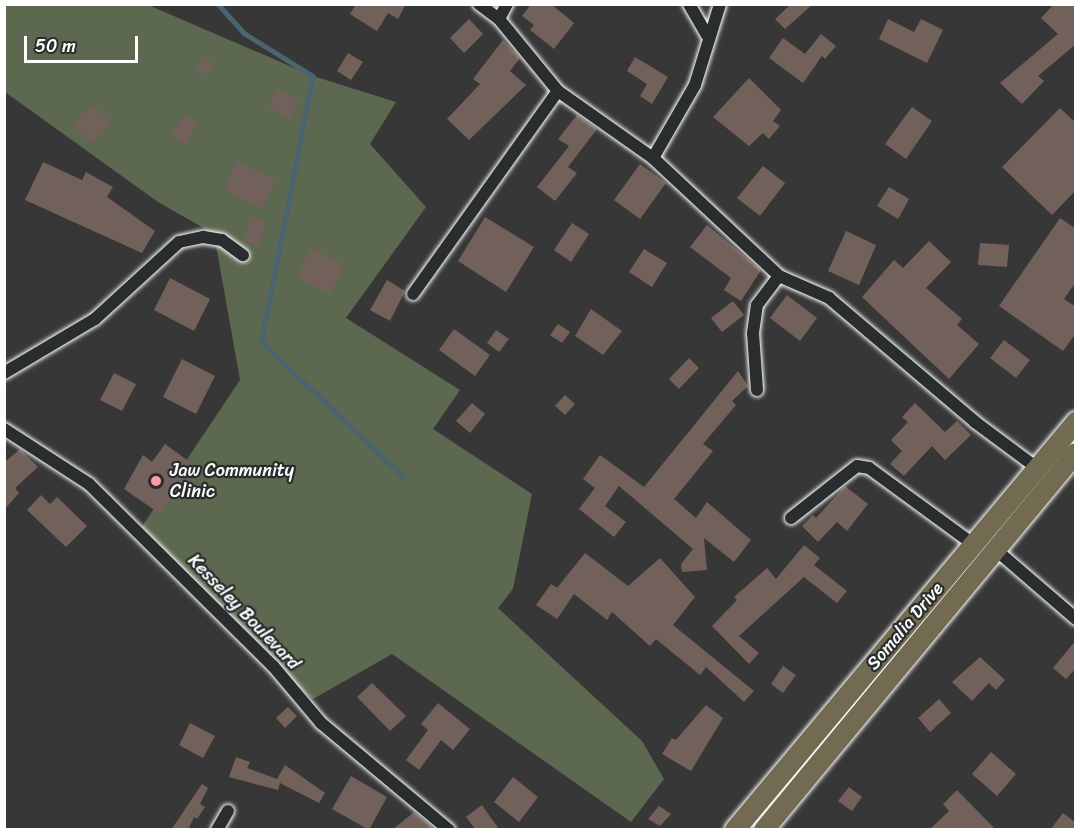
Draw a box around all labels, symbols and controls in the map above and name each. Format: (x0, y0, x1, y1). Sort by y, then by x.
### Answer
scale bar (27, 24, 141, 62)
text: 50 m (35, 30, 76, 62)
place label: Jaw Community Clinic (170, 460, 294, 502)
marker: Jaw Community Clinic (147, 472, 165, 490)
street label: Kesseley Boulevard (183, 550, 305, 674)
street label: Somalia Drive (862, 578, 948, 674)

